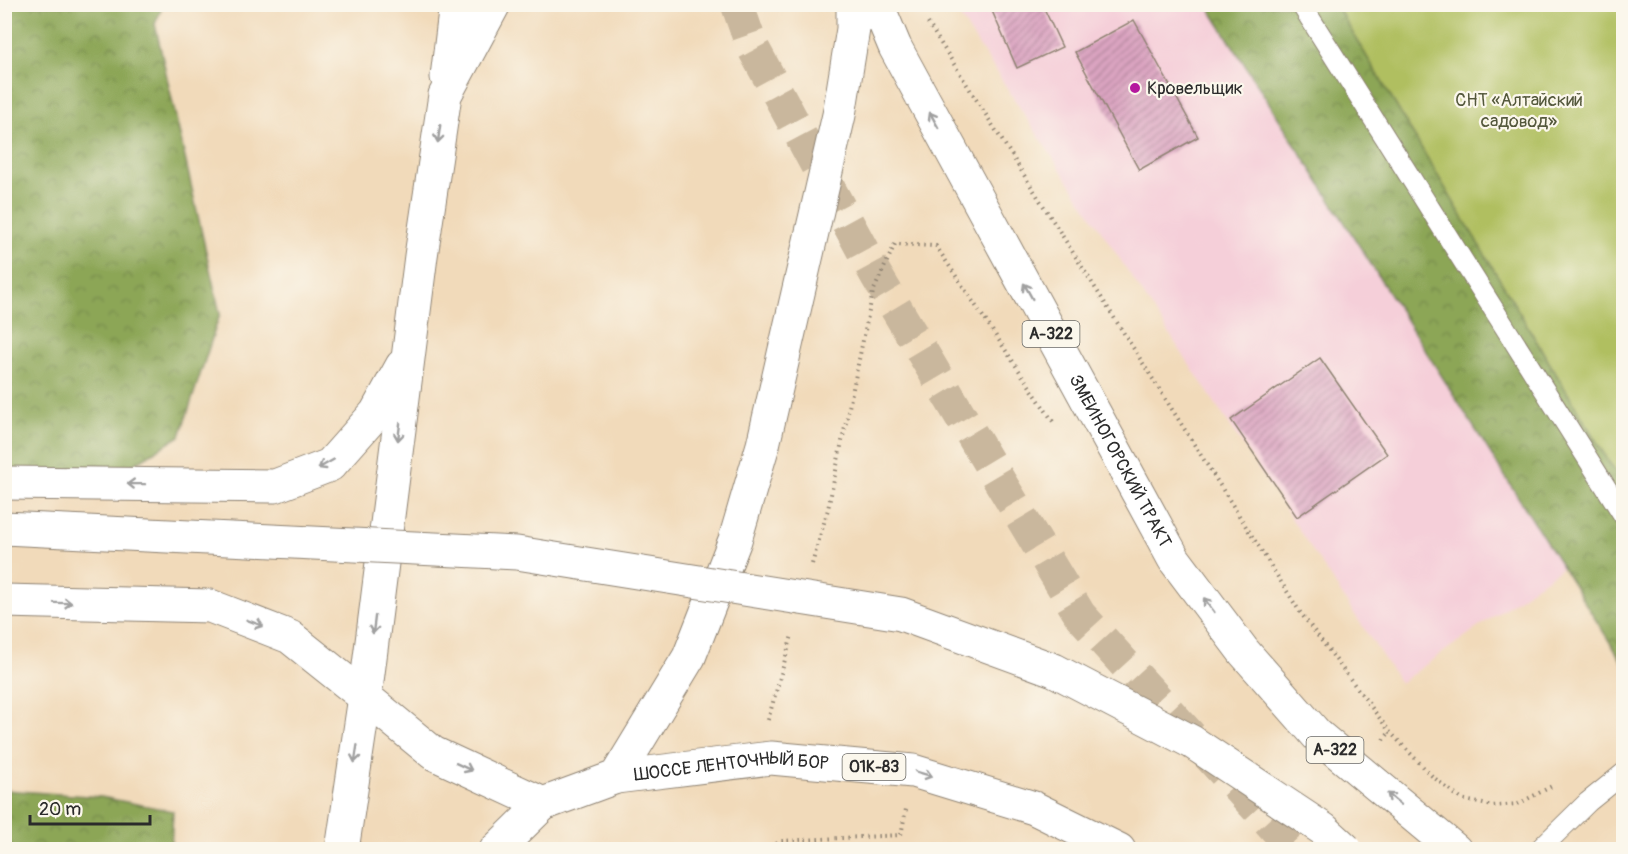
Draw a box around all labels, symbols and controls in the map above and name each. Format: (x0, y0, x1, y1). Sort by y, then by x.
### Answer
place label: Кровельщик (1147, 77, 1243, 100)
marker: Кровельщик (1128, 81, 1142, 95)
park label: СНТ «Алтайский садовод» (1455, 89, 1583, 133)
one-way arrow (928, 112, 940, 129)
one-way arrow (434, 124, 445, 144)
one-way arrow (1022, 283, 1034, 300)
road number: А-322 (1022, 321, 1080, 347)
street label: ЗМЕИНОГОРСКИЙ ТРАКТ (1064, 370, 1177, 552)
one-way arrow (394, 421, 405, 441)
one-way arrow (318, 459, 335, 471)
one-way arrow (126, 478, 146, 490)
one-way arrow (52, 597, 72, 608)
one-way arrow (1203, 598, 1215, 614)
one-way arrow (369, 614, 380, 634)
one-way arrow (245, 618, 264, 629)
road number: А-322 (1306, 737, 1364, 763)
one-way arrow (351, 744, 362, 764)
street label: ШОССЕ ЛЕНТОЧНЫЙ БОР (633, 746, 830, 786)
road number: 01К-83 (842, 754, 906, 780)
one-way arrow (455, 762, 473, 774)
one-way arrow (914, 769, 933, 780)
scale bar (30, 788, 150, 826)
one-way arrow (1386, 792, 1402, 805)
text: 20 m (39, 798, 81, 821)

